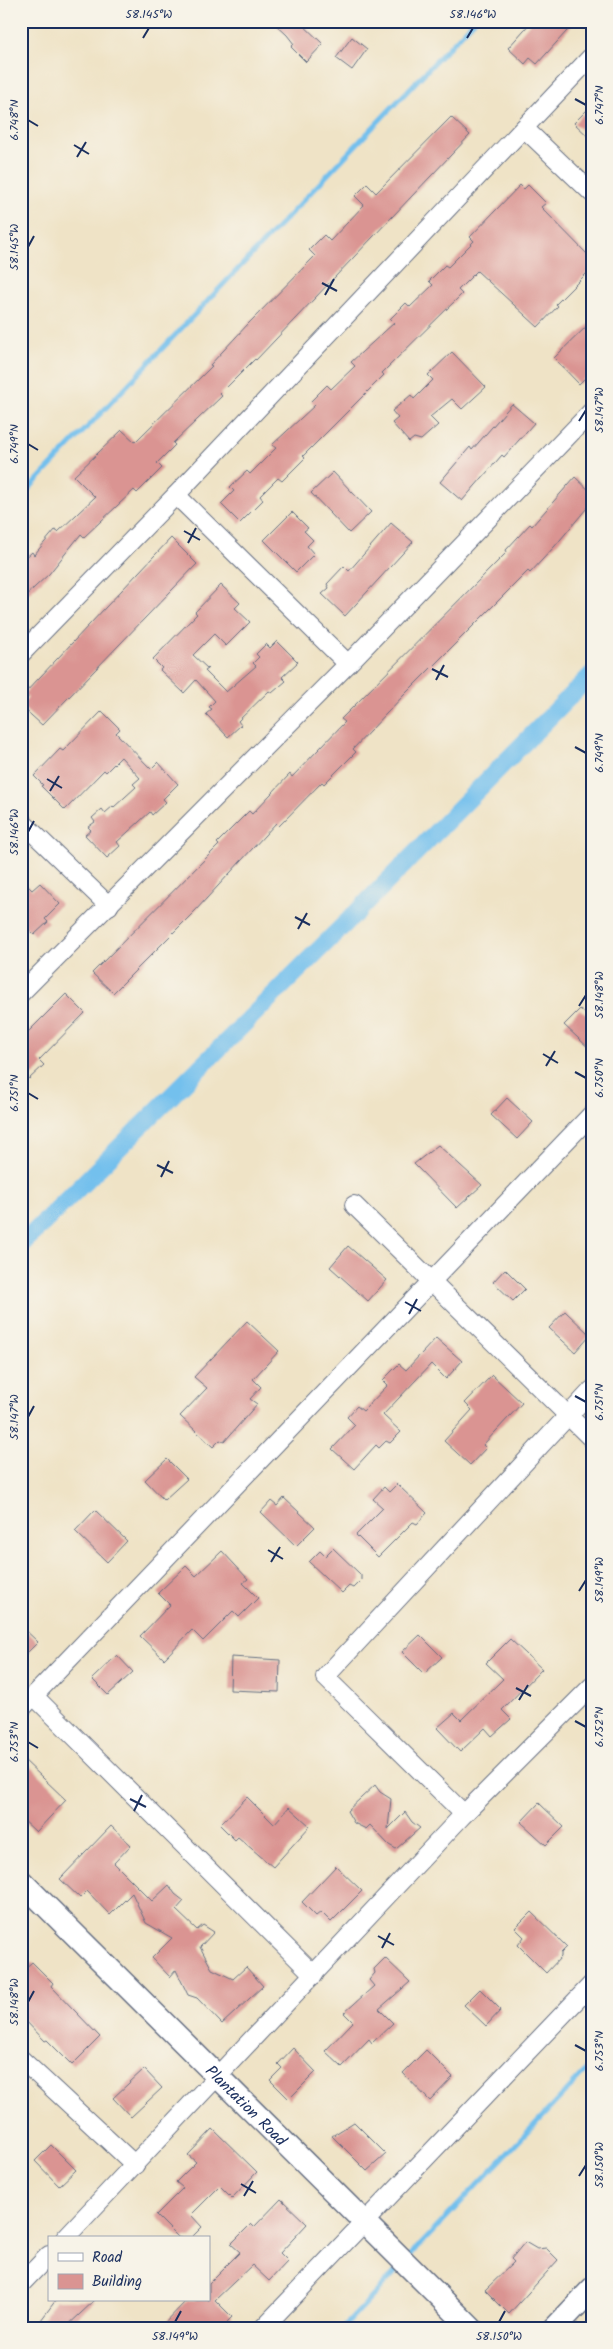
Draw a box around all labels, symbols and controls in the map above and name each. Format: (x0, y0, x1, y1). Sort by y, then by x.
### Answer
text: 58.145°W (126, 5, 172, 24)
text: 58.146°W (449, 5, 497, 24)
text: 6.747°N (590, 85, 609, 125)
text: 6.748°N (5, 99, 24, 141)
text: 58.145°W (5, 224, 24, 270)
text: 58.147°W (590, 387, 609, 433)
text: 6.749°N (5, 424, 24, 464)
text: 6.749°N (590, 733, 609, 773)
text: 58.146°W (5, 808, 24, 856)
text: 58.148°W (590, 971, 609, 1019)
text: 6.750°N (590, 1058, 609, 1098)
text: 6.751°N (5, 1074, 24, 1112)
text: 6.751°N (590, 1383, 609, 1421)
text: 58.147°W (5, 1394, 24, 1440)
text: 58.149°W (590, 1557, 609, 1603)
text: 6.752°N (590, 1707, 609, 1747)
text: 6.753°N (5, 1722, 24, 1762)
text: 58.148°W (5, 1978, 24, 2026)
text: 6.753°N (590, 2031, 609, 2071)
street label: Plantation Road (199, 2060, 293, 2153)
text: 58.150°W (590, 2142, 609, 2188)
legend (48, 2236, 210, 2302)
text: Road (92, 2246, 123, 2270)
text: Building (92, 2270, 142, 2294)
text: 58.149°W (152, 2327, 198, 2346)
text: 58.150°W (476, 2327, 522, 2346)

